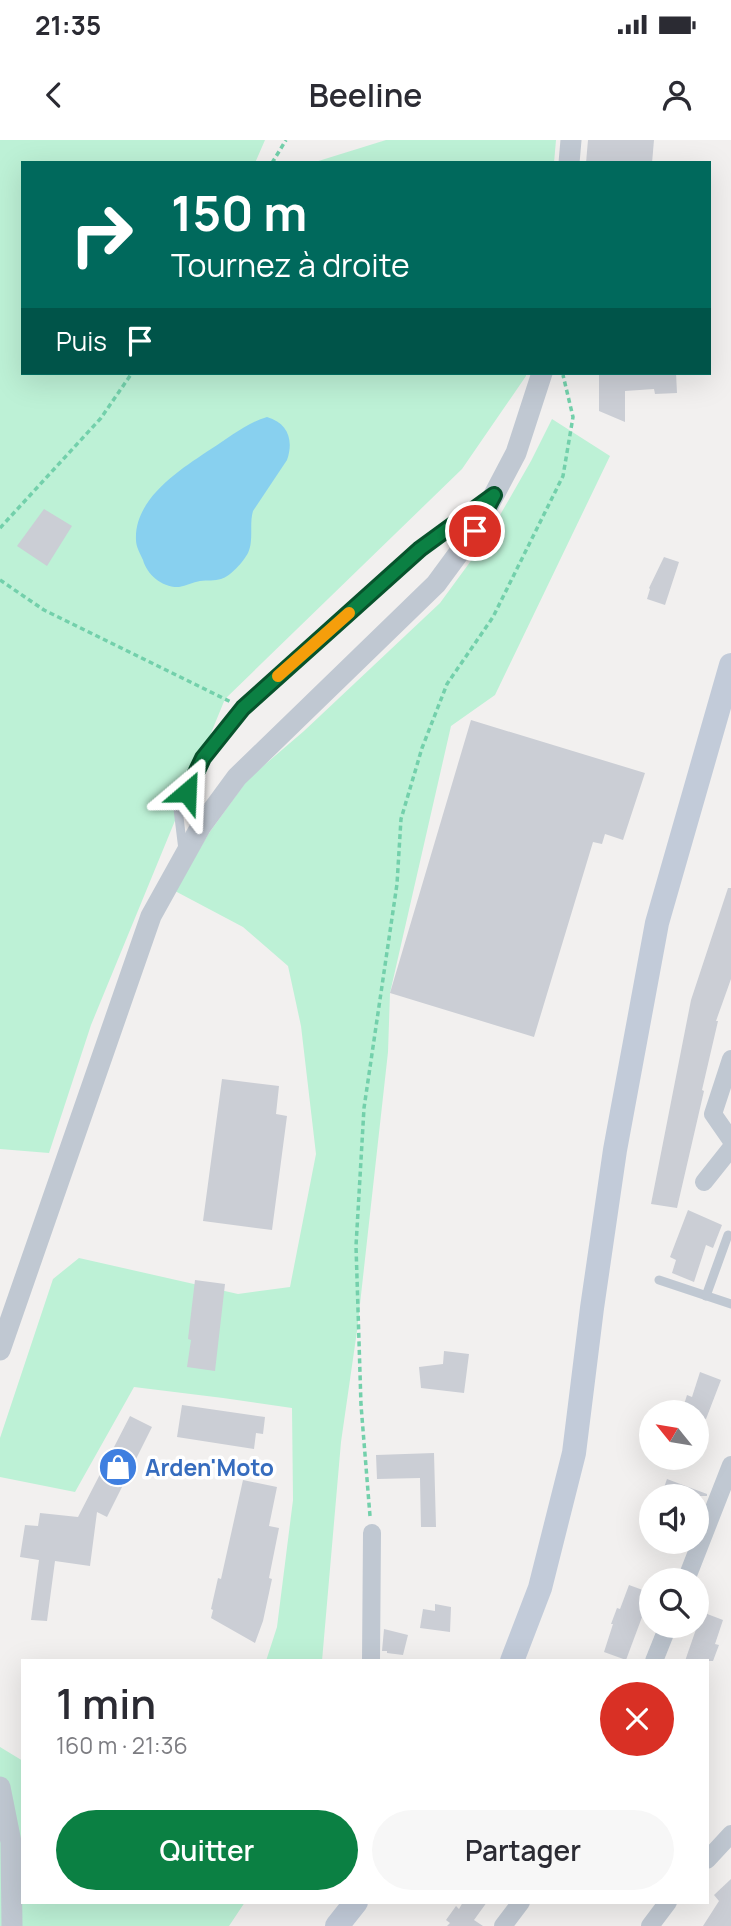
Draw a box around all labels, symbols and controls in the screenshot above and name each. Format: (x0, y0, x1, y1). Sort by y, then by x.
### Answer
text: 21:35 (35, 7, 101, 43)
text: Beeline (309, 73, 422, 117)
icon: back (35, 76, 73, 114)
icon: person (658, 76, 696, 114)
text: 150 m (171, 179, 307, 246)
icon: right (56, 189, 147, 280)
text: Tournez à droite (171, 243, 410, 287)
icon: arrive (121, 322, 159, 360)
text: Puis (56, 323, 107, 359)
pin (445, 501, 505, 561)
icon: arrive (456, 512, 494, 550)
position arrow (150, 755, 224, 829)
north arrow (639, 1400, 709, 1470)
map controls (639, 1400, 709, 1638)
shop icon: Arden'Moto (97, 1446, 139, 1488)
place label: Arden'Moto (145, 1451, 274, 1483)
button: sound (639, 1484, 709, 1554)
button: search (639, 1568, 709, 1638)
text: 1 min (56, 1674, 156, 1732)
button: close (600, 1682, 674, 1756)
text: 160 m · 21:36 (56, 1729, 188, 1761)
button: Quitter (56, 1810, 358, 1890)
button: Partager (372, 1810, 674, 1890)

